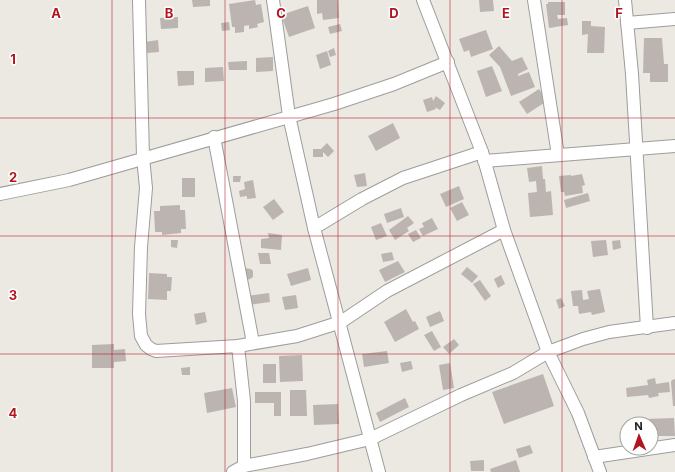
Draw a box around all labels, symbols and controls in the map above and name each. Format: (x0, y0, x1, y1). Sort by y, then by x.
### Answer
text: A (51, 5, 61, 21)
text: B (165, 5, 174, 21)
text: C (276, 5, 286, 21)
text: D (389, 5, 399, 21)
text: E (502, 5, 510, 21)
text: F (615, 5, 623, 21)
text: 1 (10, 51, 16, 67)
text: 2 (9, 169, 17, 185)
text: 3 (9, 287, 17, 303)
text: 4 (9, 405, 18, 421)
north arrow (619, 416, 659, 456)
text: N (634, 419, 643, 433)

